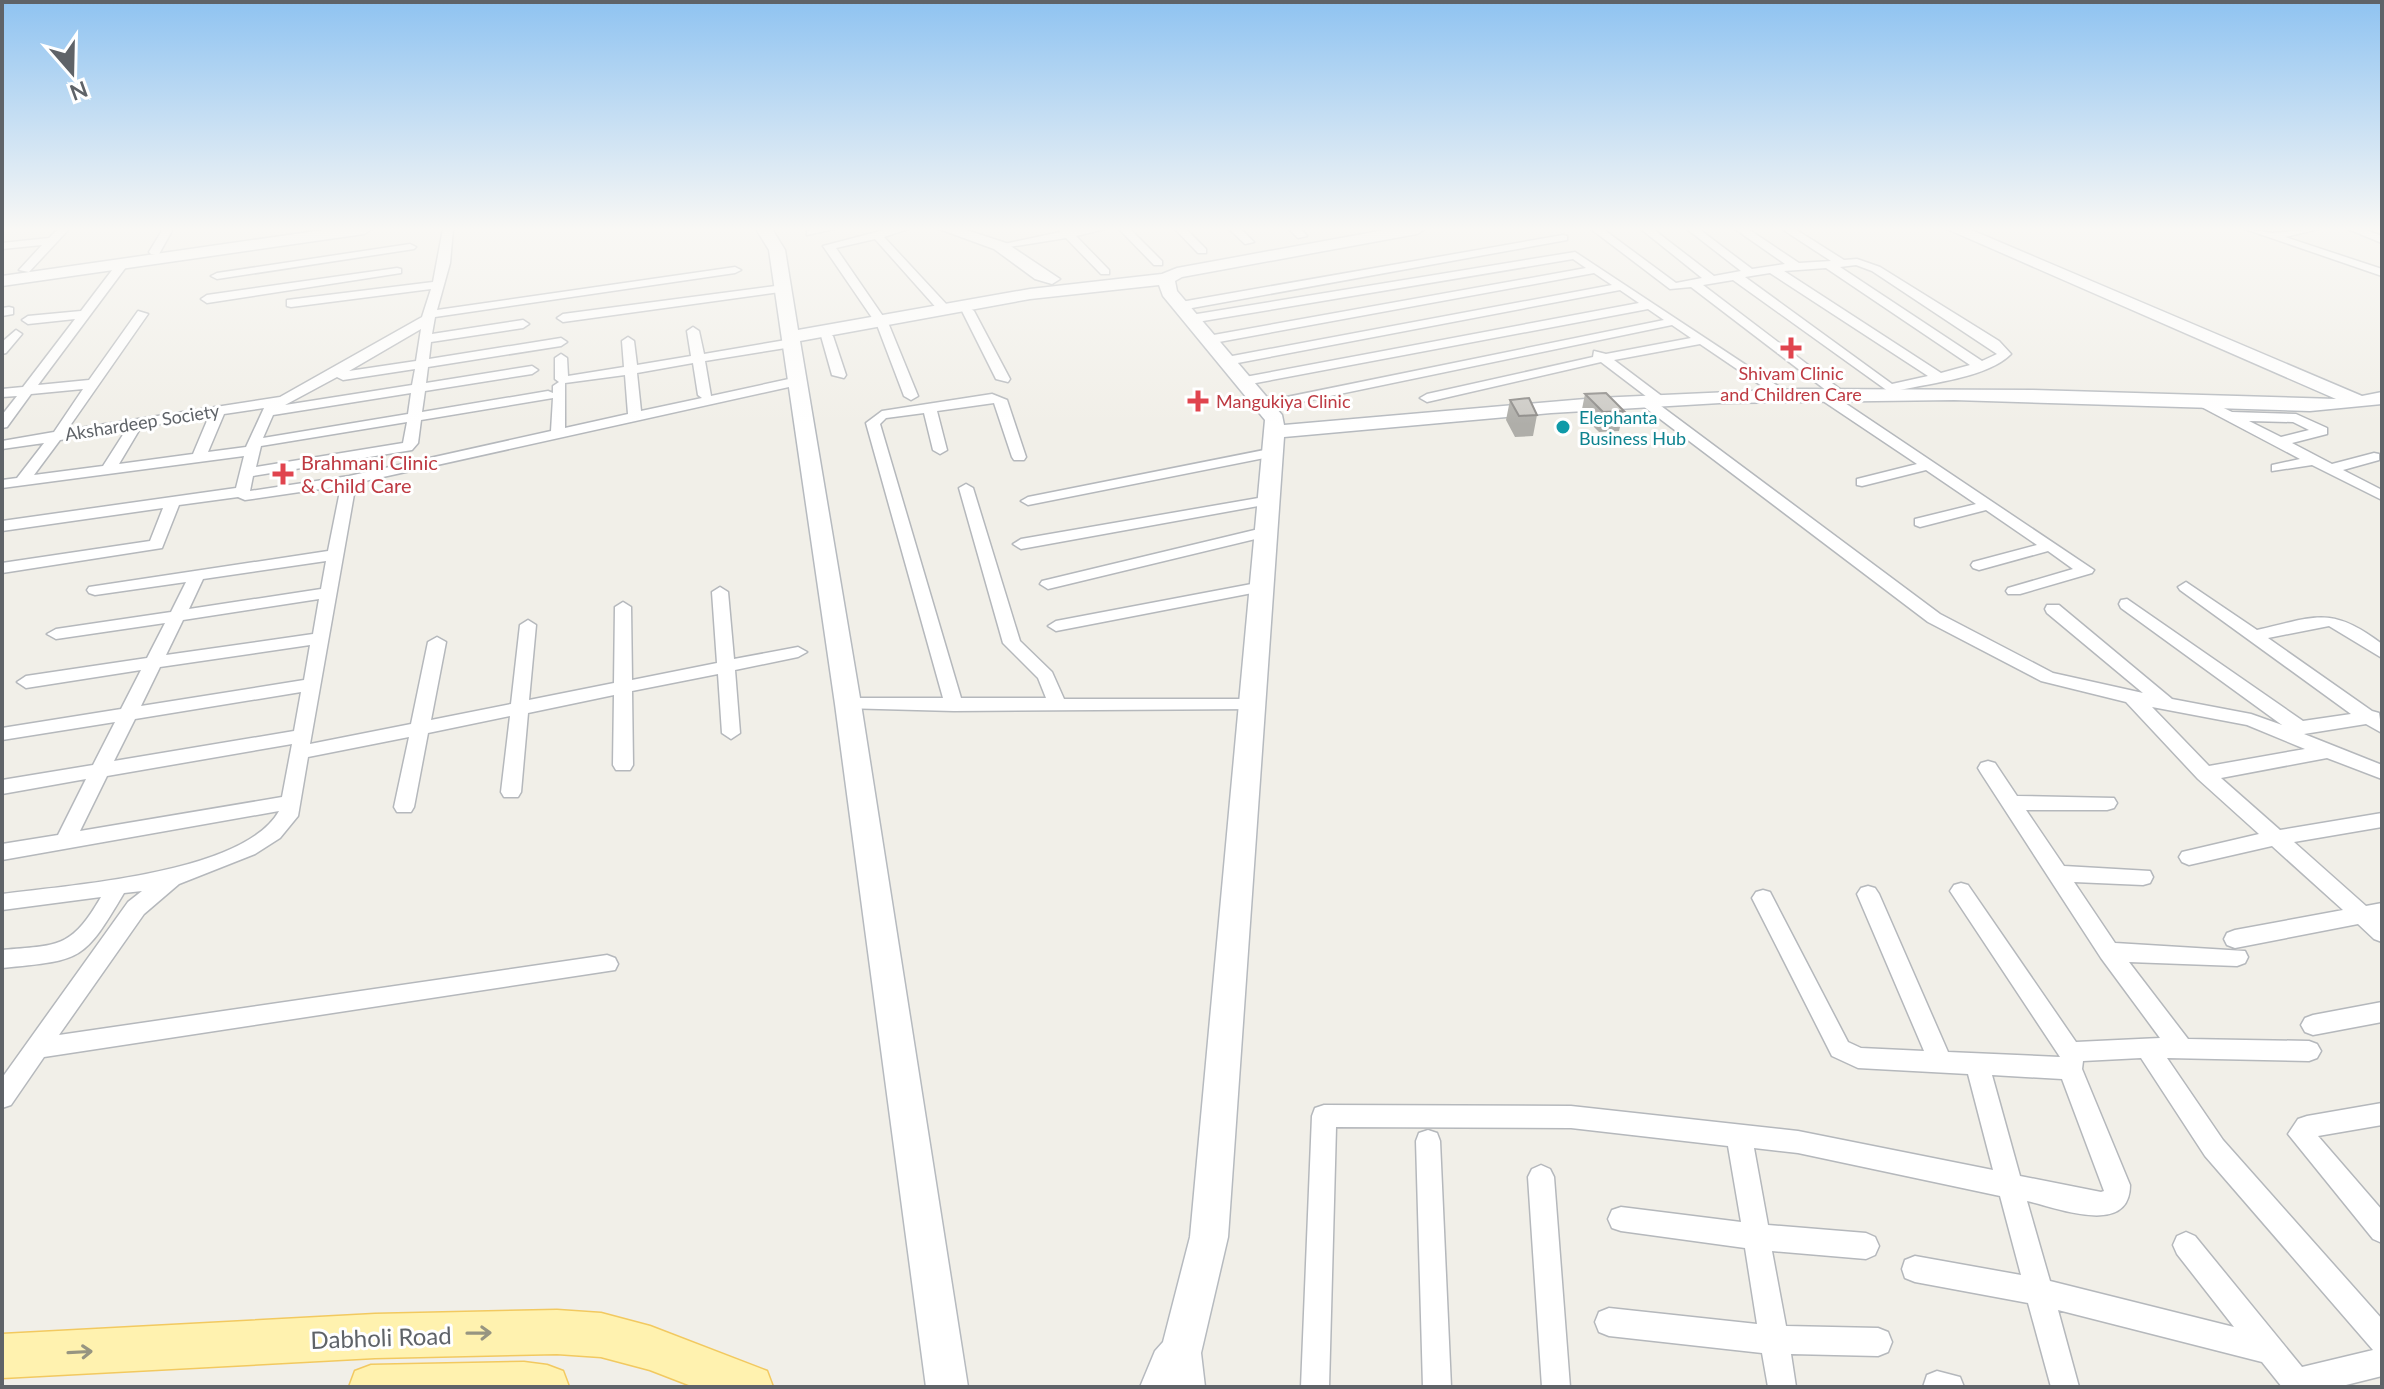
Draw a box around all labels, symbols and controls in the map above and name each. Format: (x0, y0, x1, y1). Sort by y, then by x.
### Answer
north arrow (32, 32, 112, 112)
text: N (66, 76, 92, 107)
marker: Shivam Clinic and Children Care (1780, 337, 1802, 359)
place label: Shivam Clinic and Children Care (1720, 362, 1862, 405)
marker: Mangukiya Clinic (1187, 390, 1209, 412)
place label: Mangukiya Clinic (1216, 390, 1351, 412)
street label: Akshardeep Society (63, 399, 222, 445)
place label: Elephanta Business Hub (1579, 406, 1686, 449)
marker: Elephanta Business Hub (1554, 418, 1572, 436)
place label: Brahmani Clinic & Child Care (301, 450, 438, 497)
marker: Brahmani Clinic & Child Care (272, 463, 294, 485)
street label: Dabholi Road (310, 1320, 452, 1354)
one-way arrow (465, 1326, 492, 1341)
one-way arrow (66, 1344, 93, 1359)

